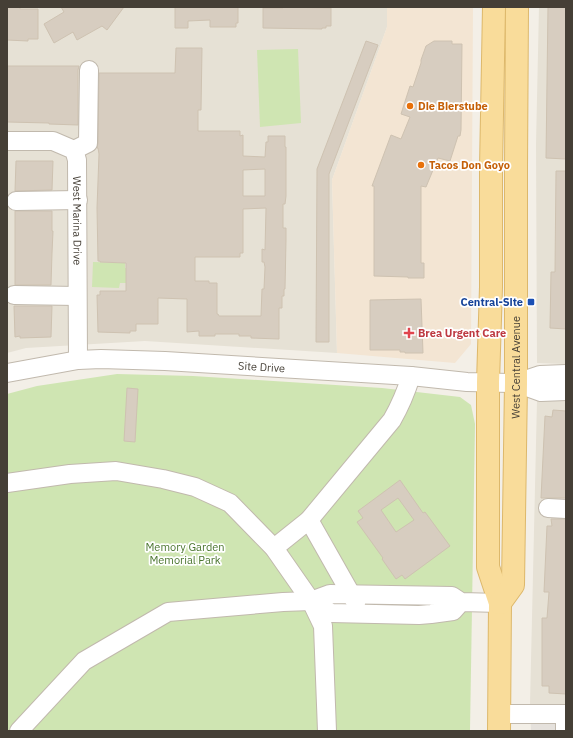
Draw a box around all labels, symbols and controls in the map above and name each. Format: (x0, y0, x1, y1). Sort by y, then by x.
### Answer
place label: Die Bierstube (418, 99, 488, 113)
marker: Die Bierstube (405, 101, 415, 111)
place label: Tacos Don Goyo (429, 158, 510, 172)
marker: Tacos Don Goyo (416, 160, 426, 170)
street label: West Marina Drive (70, 176, 85, 265)
place label: Central-Site (461, 295, 523, 309)
marker: Central-Site (526, 297, 536, 307)
street label: West Central Avenue (508, 316, 523, 419)
place label: Brea Urgent Care (418, 326, 506, 340)
marker: Brea Urgent Care (403, 327, 415, 339)
street label: Site Drive (238, 358, 286, 375)
park label: Memory Garden Memorial Park (145, 540, 225, 567)

